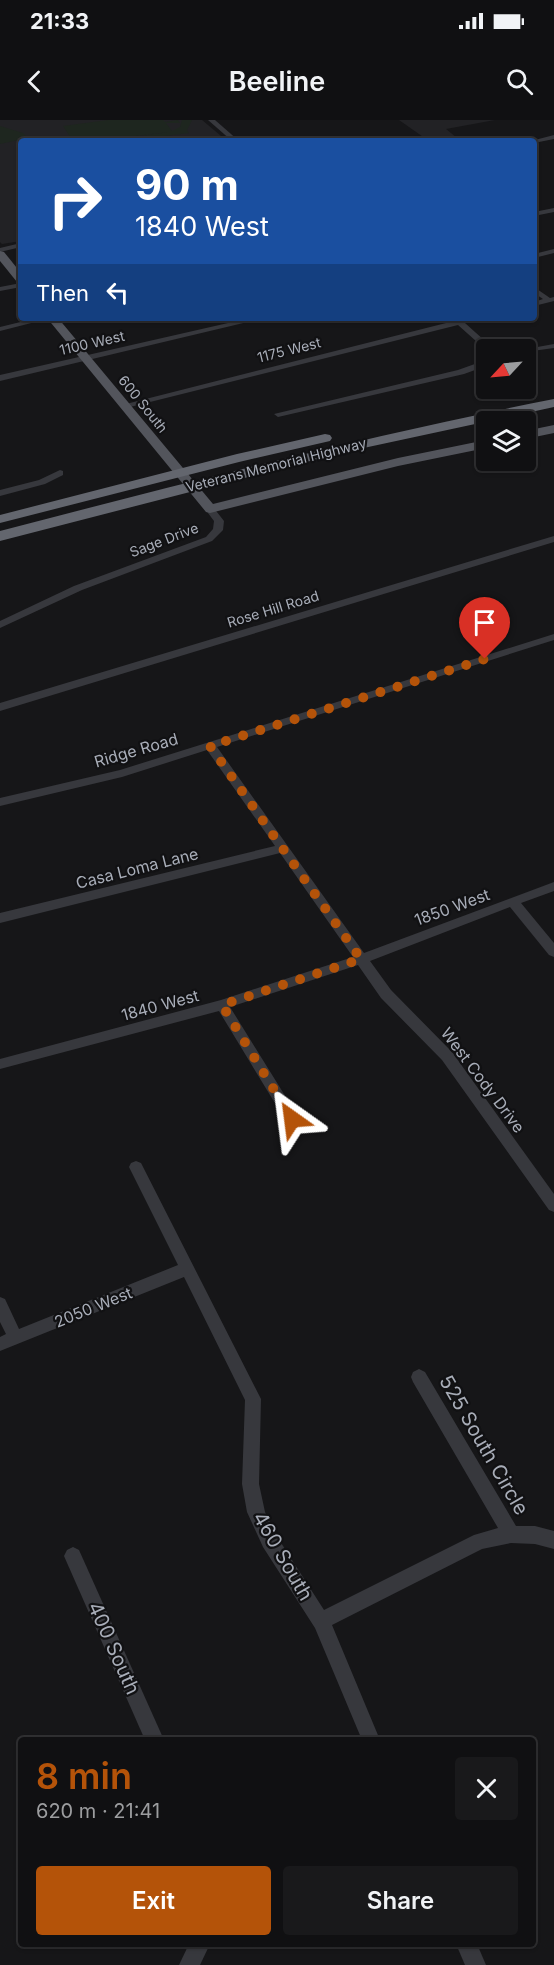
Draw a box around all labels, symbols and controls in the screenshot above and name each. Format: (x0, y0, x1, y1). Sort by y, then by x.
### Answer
text: 21:33 (30, 8, 89, 34)
icon: back (18, 65, 51, 98)
text: Beeline (229, 65, 325, 98)
icon: search (503, 65, 536, 98)
text: 90 m (135, 159, 239, 210)
icon: right (36, 162, 114, 240)
text: 1840 West (135, 210, 269, 243)
icon: left (101, 276, 134, 309)
text: Then (36, 280, 89, 306)
street label: 1100 West (58, 327, 126, 358)
street label: 1175 West (255, 333, 323, 366)
north arrow (476, 339, 536, 399)
map controls (476, 339, 536, 471)
street label: 600 South (115, 372, 172, 436)
button: layers (476, 411, 536, 471)
street label: Veterans Memorial Highway (184, 434, 368, 495)
street label: Sage Drive (127, 519, 201, 560)
street label: Rose Hill Road (225, 587, 321, 631)
pin (459, 597, 510, 659)
icon: arrive (468, 606, 501, 639)
street label: Ridge Road (92, 729, 180, 771)
street label: Casa Loma Lane (74, 843, 200, 893)
street label: 1850 West (412, 884, 492, 930)
street label: 1840 West (119, 985, 201, 1025)
street label: West Cody Drive (437, 1023, 529, 1137)
position arrow (260, 1087, 324, 1151)
street label: 2050 West (51, 1282, 135, 1332)
street label: 525 South Circle (434, 1371, 534, 1519)
street label: 460 South (248, 1507, 318, 1605)
street label: 400 South (83, 1598, 145, 1698)
text: 8 min (36, 1754, 132, 1798)
button: close (455, 1757, 518, 1820)
text: 620 m · 21:41 (36, 1799, 160, 1823)
button: Exit (36, 1866, 271, 1935)
button: Share (283, 1866, 518, 1935)

